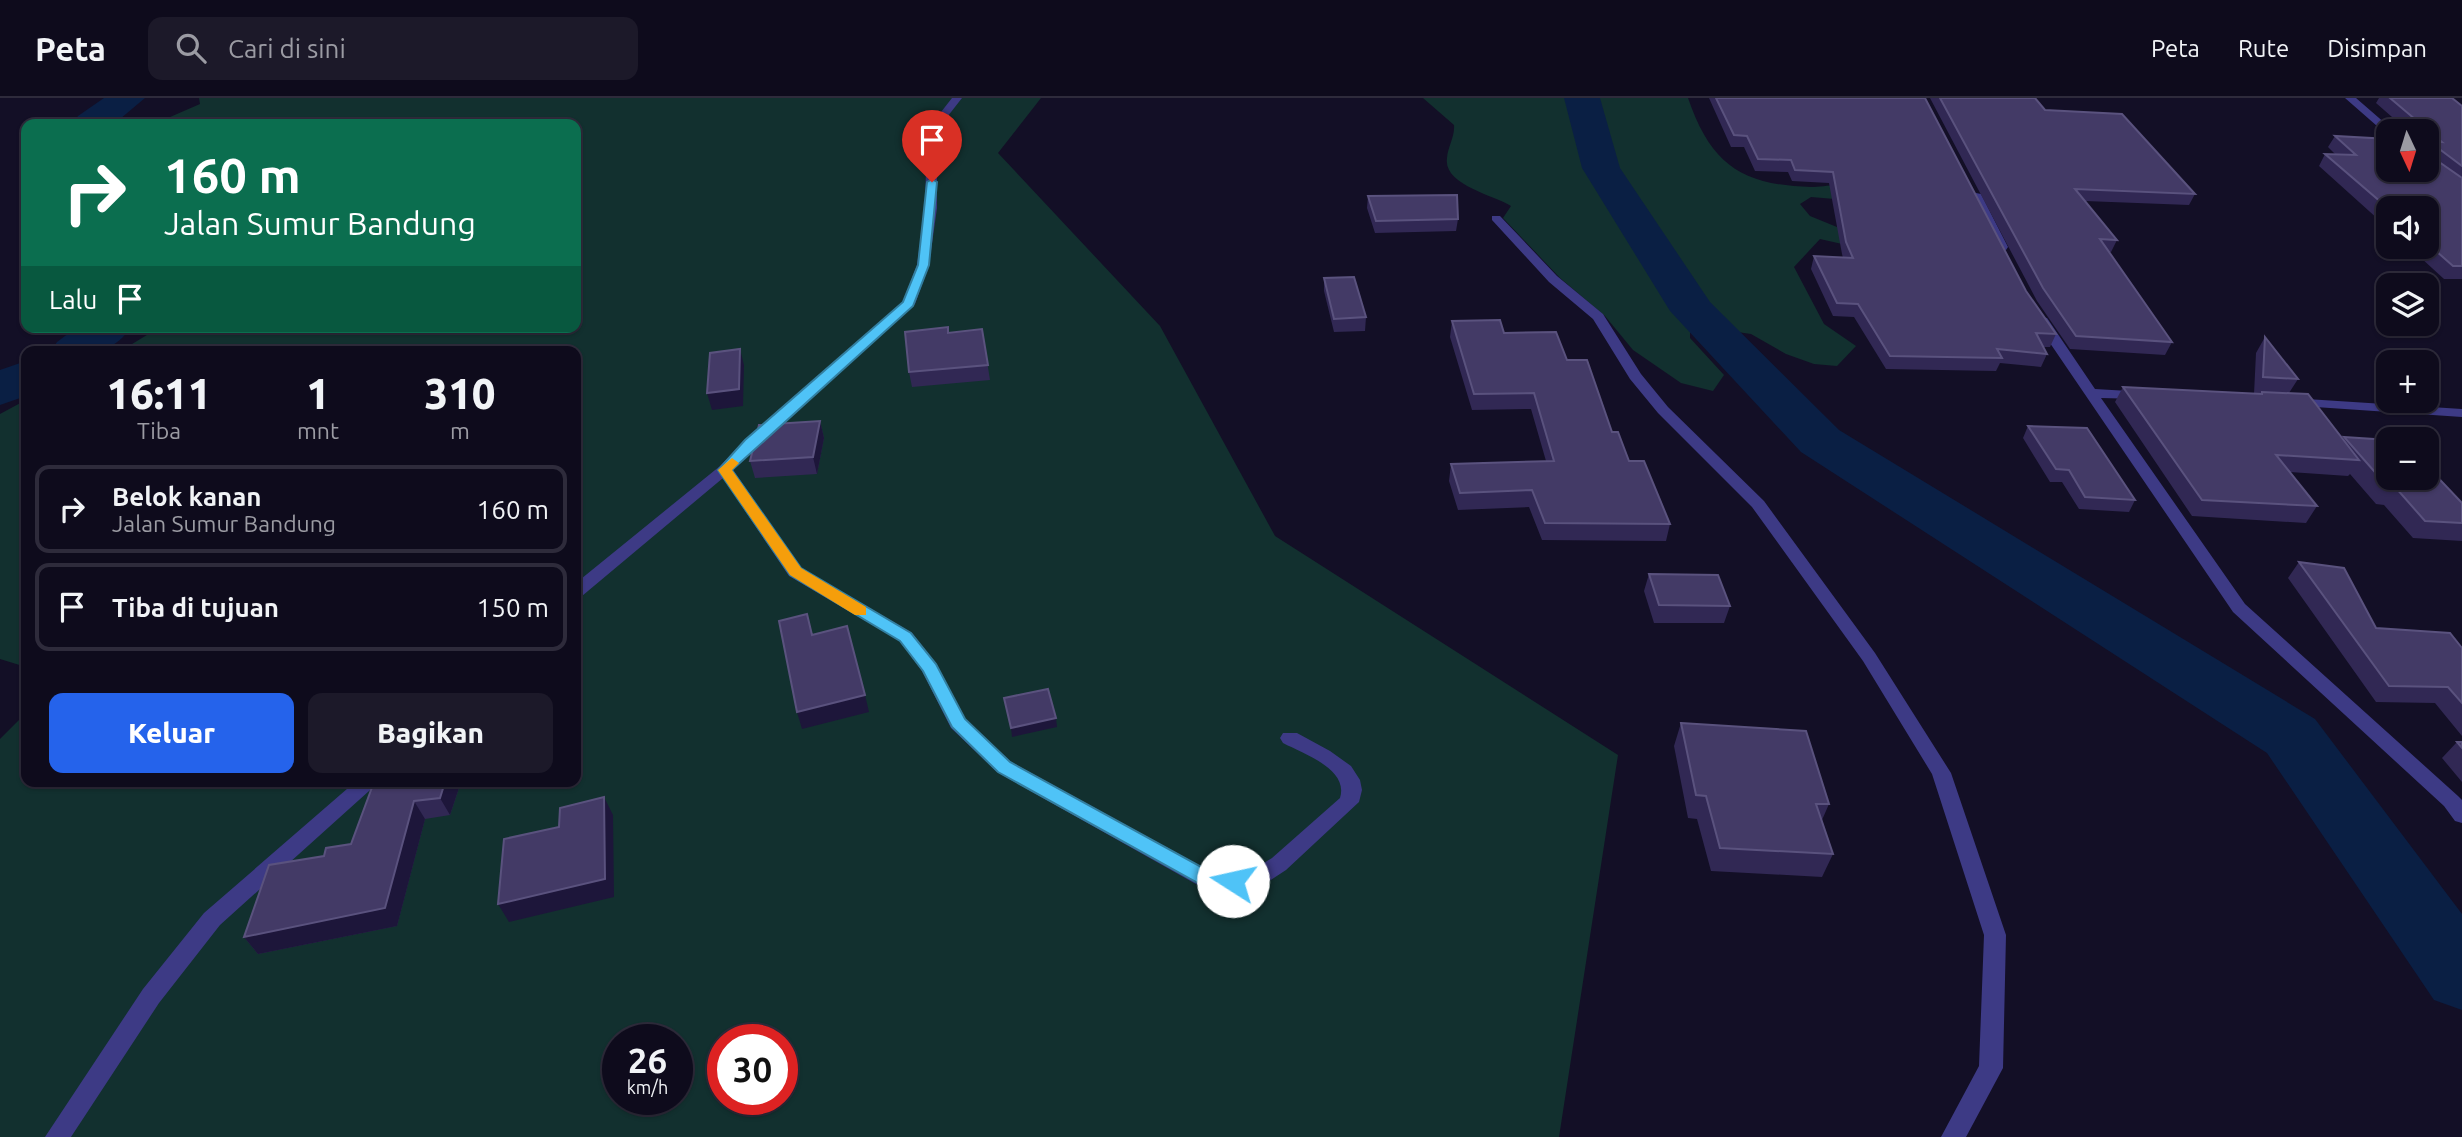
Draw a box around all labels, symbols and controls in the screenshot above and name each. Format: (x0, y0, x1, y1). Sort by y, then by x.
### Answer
search box (148, 17, 638, 80)
icon: search (172, 29, 210, 67)
text: Peta (35, 30, 106, 67)
text: Cari di sini (228, 34, 346, 63)
text: Peta (2151, 35, 2200, 62)
text: Rute (2238, 35, 2289, 62)
text: Disimpan (2327, 35, 2427, 62)
pin (902, 110, 962, 182)
north arrow (2376, 119, 2440, 182)
map controls (2376, 119, 2439, 490)
icon: arrive (913, 121, 951, 159)
icon: right (49, 147, 140, 238)
text: 160 m (164, 147, 301, 202)
button: sound (2376, 196, 2439, 259)
text: Jalan Sumur Bandung (164, 205, 476, 241)
button: layers (2376, 273, 2439, 336)
icon: arrive (111, 280, 149, 318)
text: Lalu (49, 285, 97, 314)
button: + (2376, 350, 2439, 413)
text: 16:11 (106, 370, 212, 417)
text: 1 (306, 370, 330, 417)
text: 310 (424, 370, 496, 417)
text: Tiba (137, 418, 181, 443)
text: mnt (297, 418, 339, 443)
text: m (450, 418, 470, 443)
button: − (2376, 427, 2439, 490)
text: Belok kanan (112, 482, 262, 511)
icon: right (53, 490, 91, 528)
text: 160 m (477, 495, 549, 524)
text: Jalan Sumur Bandung (112, 511, 336, 536)
icon: arrive (53, 588, 91, 626)
text: Tiba di tujuan (112, 593, 279, 622)
text: 150 m (477, 593, 549, 622)
button: Keluar (49, 693, 294, 773)
button: Bagikan (308, 693, 553, 773)
position arrow (1196, 844, 1270, 918)
speed limit sign: 30 (707, 1024, 798, 1115)
text: 26 (628, 1040, 667, 1080)
text: km/h (627, 1077, 668, 1097)

